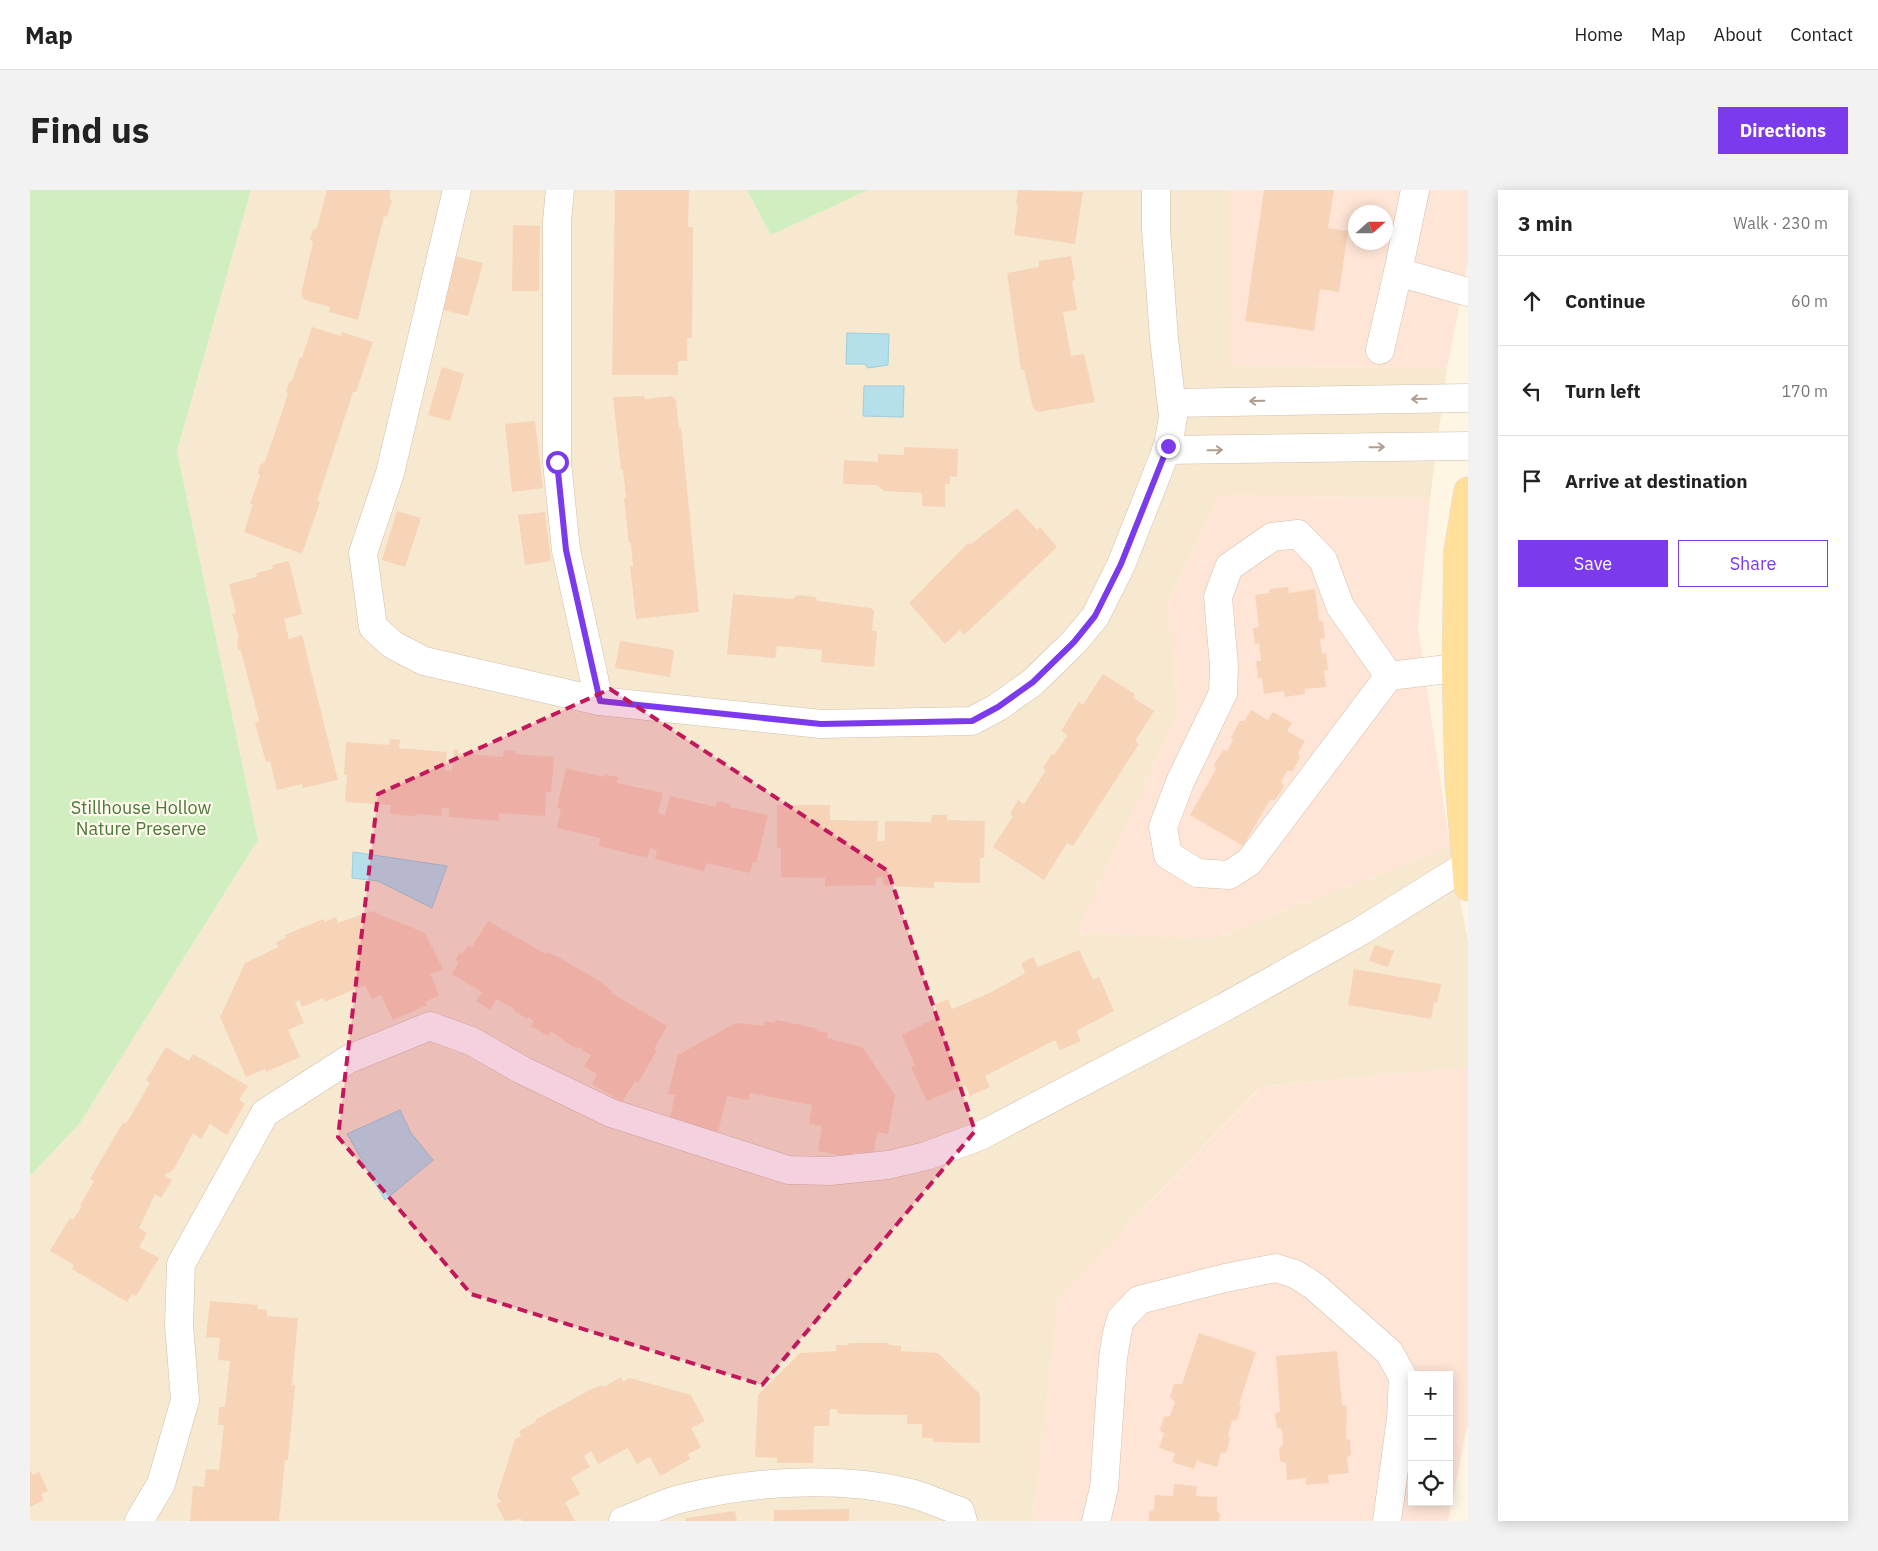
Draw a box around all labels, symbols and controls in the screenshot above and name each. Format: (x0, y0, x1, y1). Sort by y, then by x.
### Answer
text: Map (25, 19, 73, 51)
text: Home (1575, 23, 1623, 46)
text: Map (1651, 23, 1686, 46)
text: About (1714, 23, 1762, 46)
text: Contact (1790, 23, 1853, 46)
text: Find us (30, 107, 149, 153)
button: Directions (1718, 107, 1848, 154)
north arrow (1348, 205, 1393, 250)
text: 3 min (1518, 209, 1573, 237)
text: Walk · 230 m (1733, 213, 1828, 233)
icon: ahead (1518, 287, 1546, 315)
text: Continue (1565, 289, 1645, 313)
text: 60 m (1791, 291, 1828, 311)
icon: left (1518, 377, 1546, 405)
text: Turn left (1565, 379, 1641, 403)
text: 170 m (1781, 381, 1828, 401)
one-way arrow (1412, 394, 1428, 404)
one-way arrow (1249, 397, 1265, 406)
route end (1157, 435, 1180, 458)
one-way arrow (1369, 443, 1385, 452)
one-way arrow (1206, 445, 1223, 455)
route start (546, 451, 569, 474)
icon: arrive (1518, 467, 1546, 495)
text: Arrive at destination (1565, 469, 1748, 493)
button: Save (1518, 540, 1668, 587)
button: Share (1678, 540, 1828, 587)
park label: Stillhouse Hollow Nature Preserve (71, 796, 212, 840)
map controls (1408, 1371, 1453, 1506)
button: + (1408, 1371, 1453, 1416)
button: − (1408, 1416, 1453, 1461)
button: locate (1408, 1461, 1453, 1506)

